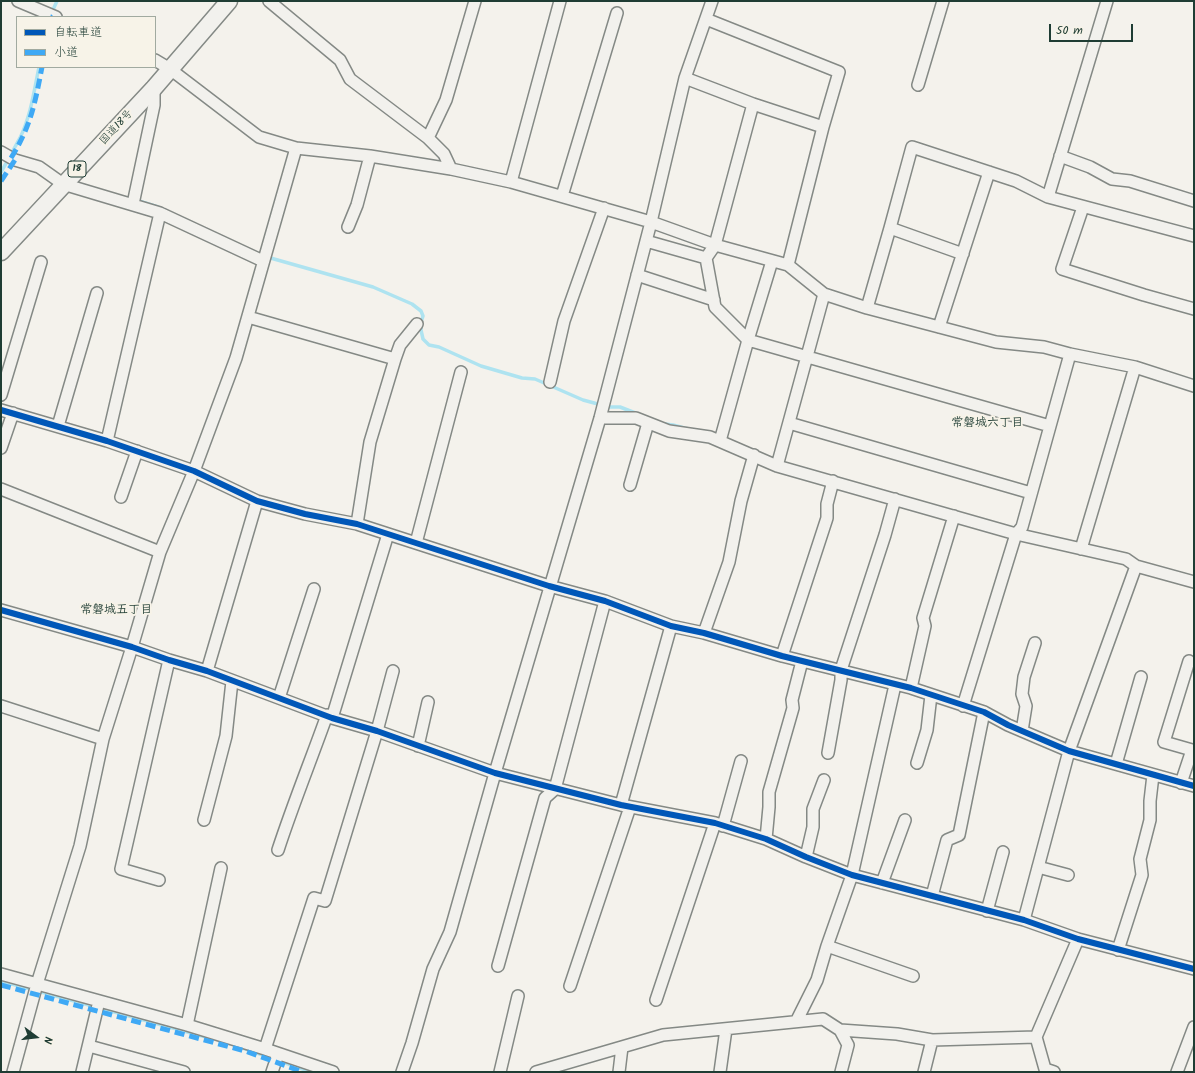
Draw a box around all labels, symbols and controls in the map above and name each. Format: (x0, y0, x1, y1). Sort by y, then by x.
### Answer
legend (16, 16, 156, 68)
scale bar (1051, 16, 1135, 42)
text: 50 m (1056, 21, 1083, 40)
text: 自転車道 (54, 23, 102, 42)
text: 小道 (54, 43, 78, 62)
street label: 国道18号 (97, 108, 137, 148)
road number: 18 (68, 161, 86, 177)
district label: 常磐城六丁目 (951, 417, 1023, 431)
district label: 常磐城五丁目 (80, 604, 152, 618)
north arrow (16, 1017, 56, 1057)
text: N (38, 1034, 57, 1046)

